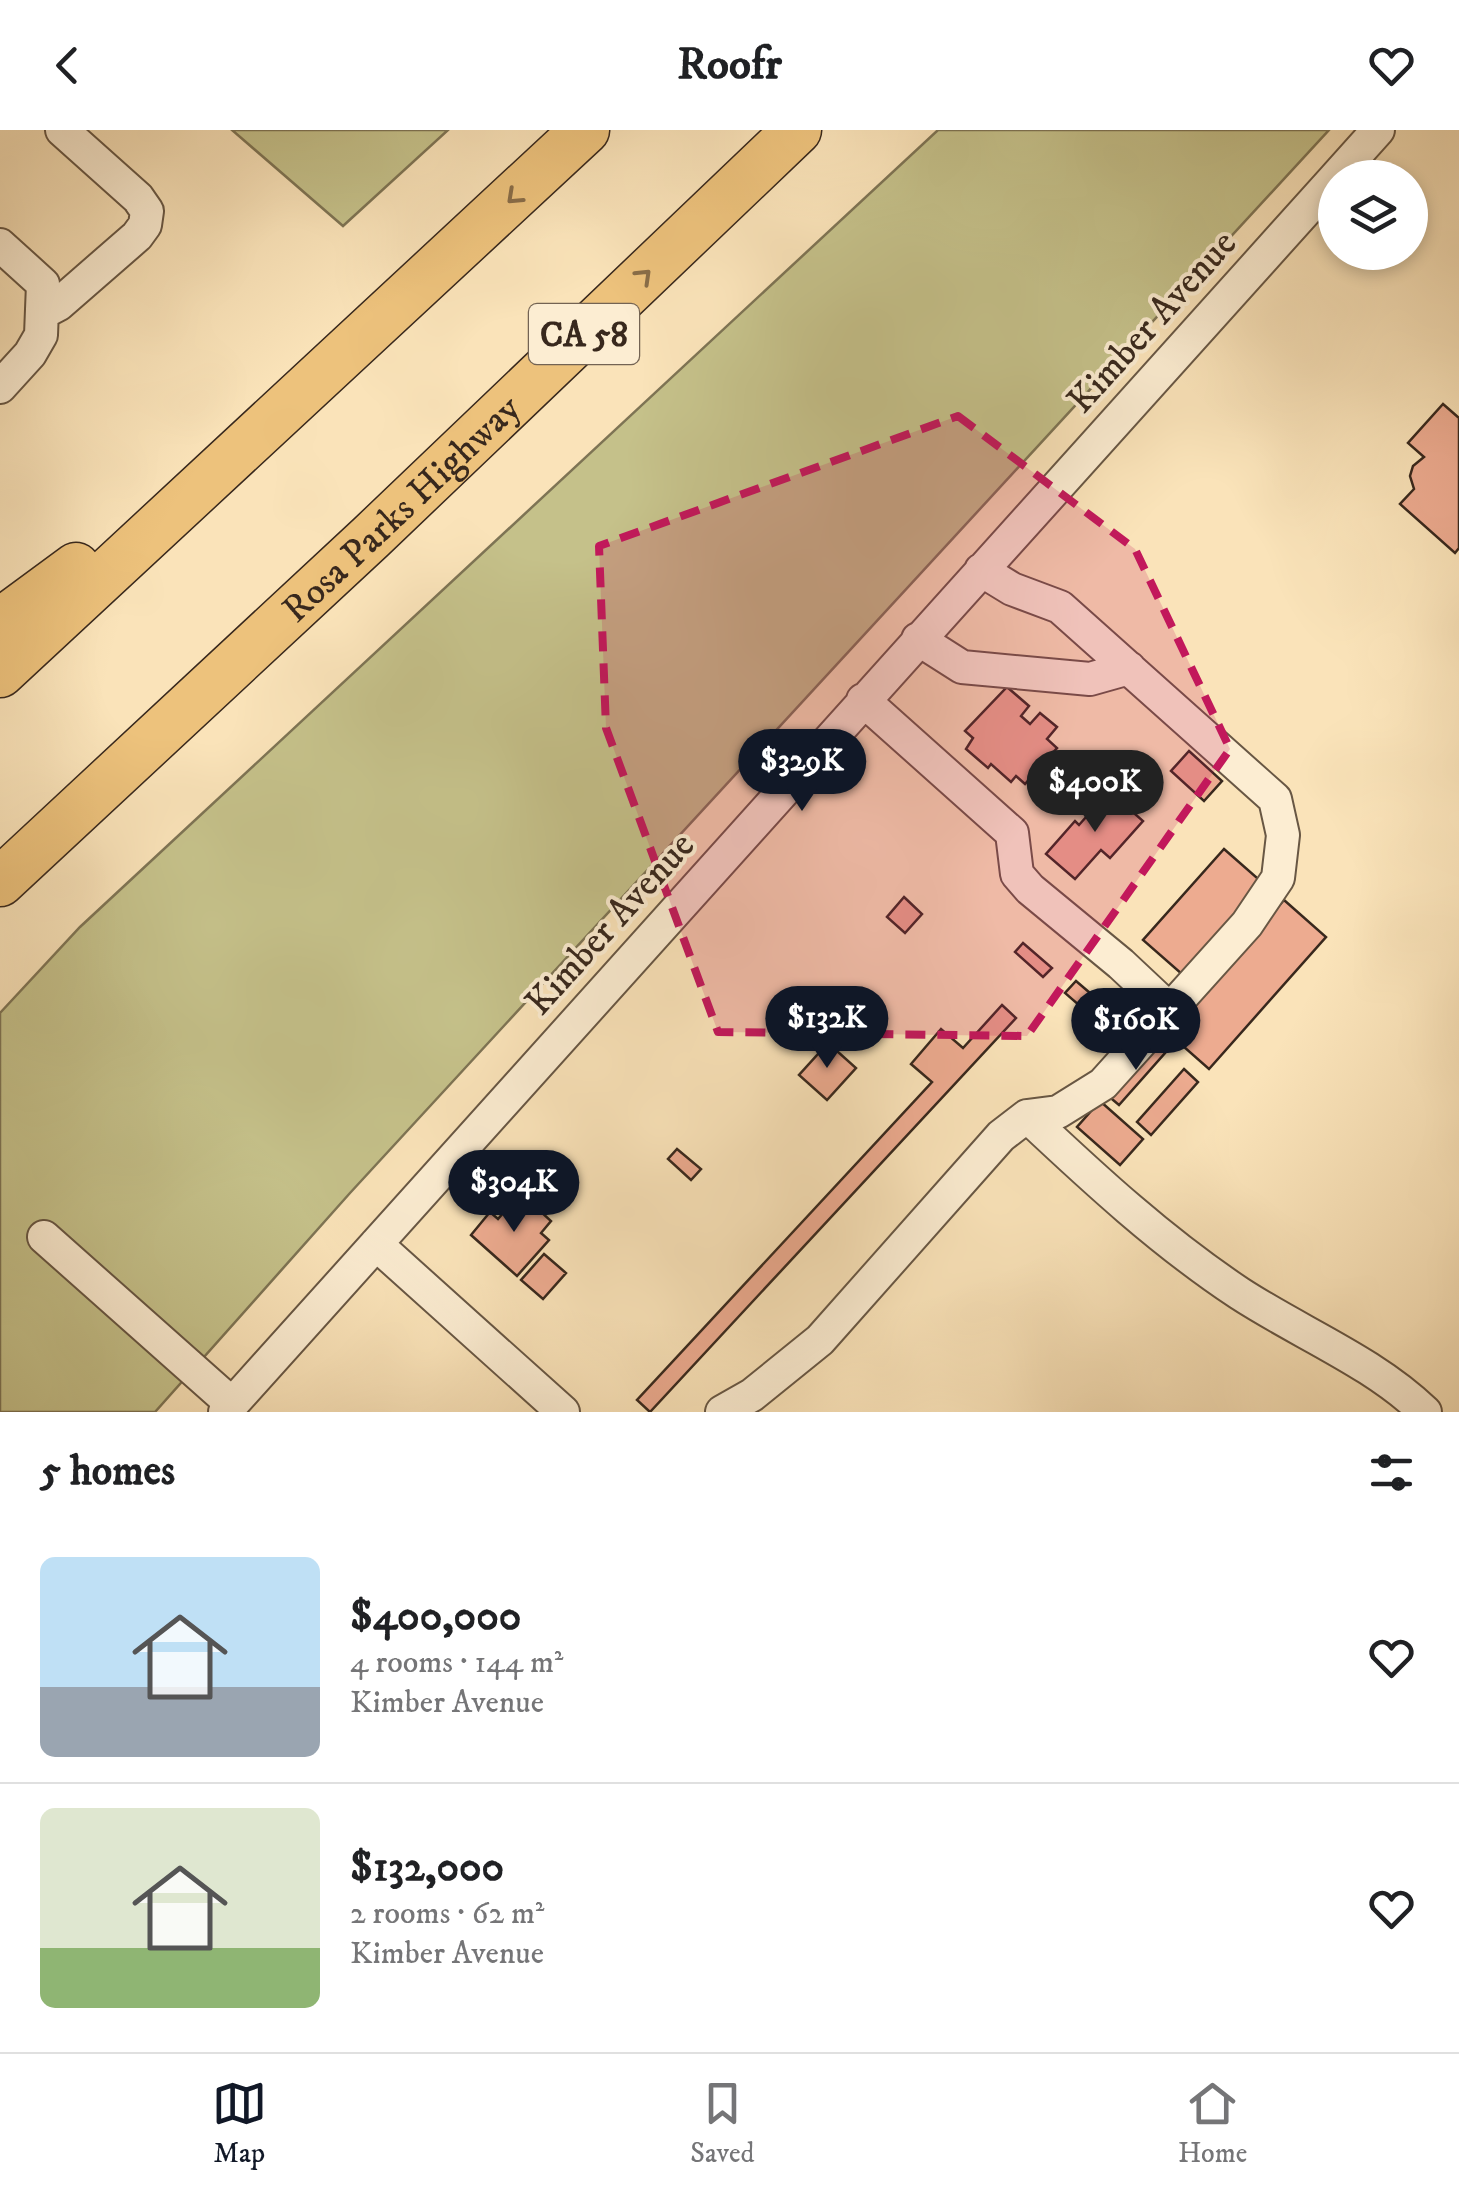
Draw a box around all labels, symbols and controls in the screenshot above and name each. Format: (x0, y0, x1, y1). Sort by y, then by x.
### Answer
text: Roofr (677, 37, 782, 93)
icon: back (40, 38, 95, 93)
icon: heart (1364, 38, 1419, 93)
map controls (1318, 160, 1428, 270)
button: layers (1318, 160, 1428, 270)
one-way arrow (507, 185, 526, 203)
street label: Kimber Avenue (1058, 221, 1247, 424)
one-way arrow (632, 270, 651, 288)
road number: CA 58 (529, 304, 639, 364)
street label: Rosa Parks Highway (273, 385, 532, 634)
pin: $329K (732, 729, 872, 814)
text: $329K (760, 741, 844, 781)
pin: $400K (1025, 750, 1165, 835)
text: $400K (1049, 762, 1141, 802)
street label: Kimber Avenue (516, 823, 705, 1026)
pin: $132K (757, 986, 897, 1071)
pin: $160K (1066, 988, 1206, 1073)
text: $132K (787, 998, 867, 1038)
text: $160K (1093, 1000, 1179, 1040)
pin: $304K (444, 1150, 584, 1235)
text: $304K (470, 1162, 558, 1202)
icon: filters (1364, 1445, 1419, 1500)
text: 5 homes (40, 1446, 175, 1498)
text: $400,000 (350, 1591, 521, 1643)
icon: home (120, 1597, 240, 1717)
icon: heart (1364, 1630, 1419, 1685)
text: 4 rooms · 144 m² (350, 1643, 563, 1683)
text: Kimber Avenue (350, 1683, 544, 1723)
text: $132,000 (350, 1842, 504, 1894)
icon: home (120, 1848, 240, 1968)
icon: heart (1364, 1881, 1419, 1936)
text: 2 rooms · 62 m² (350, 1894, 544, 1934)
text: Kimber Avenue (350, 1934, 544, 1974)
tab: Map (212, 2076, 267, 2171)
tab: Saved (690, 2076, 755, 2171)
tab: Home (1178, 2076, 1247, 2171)

